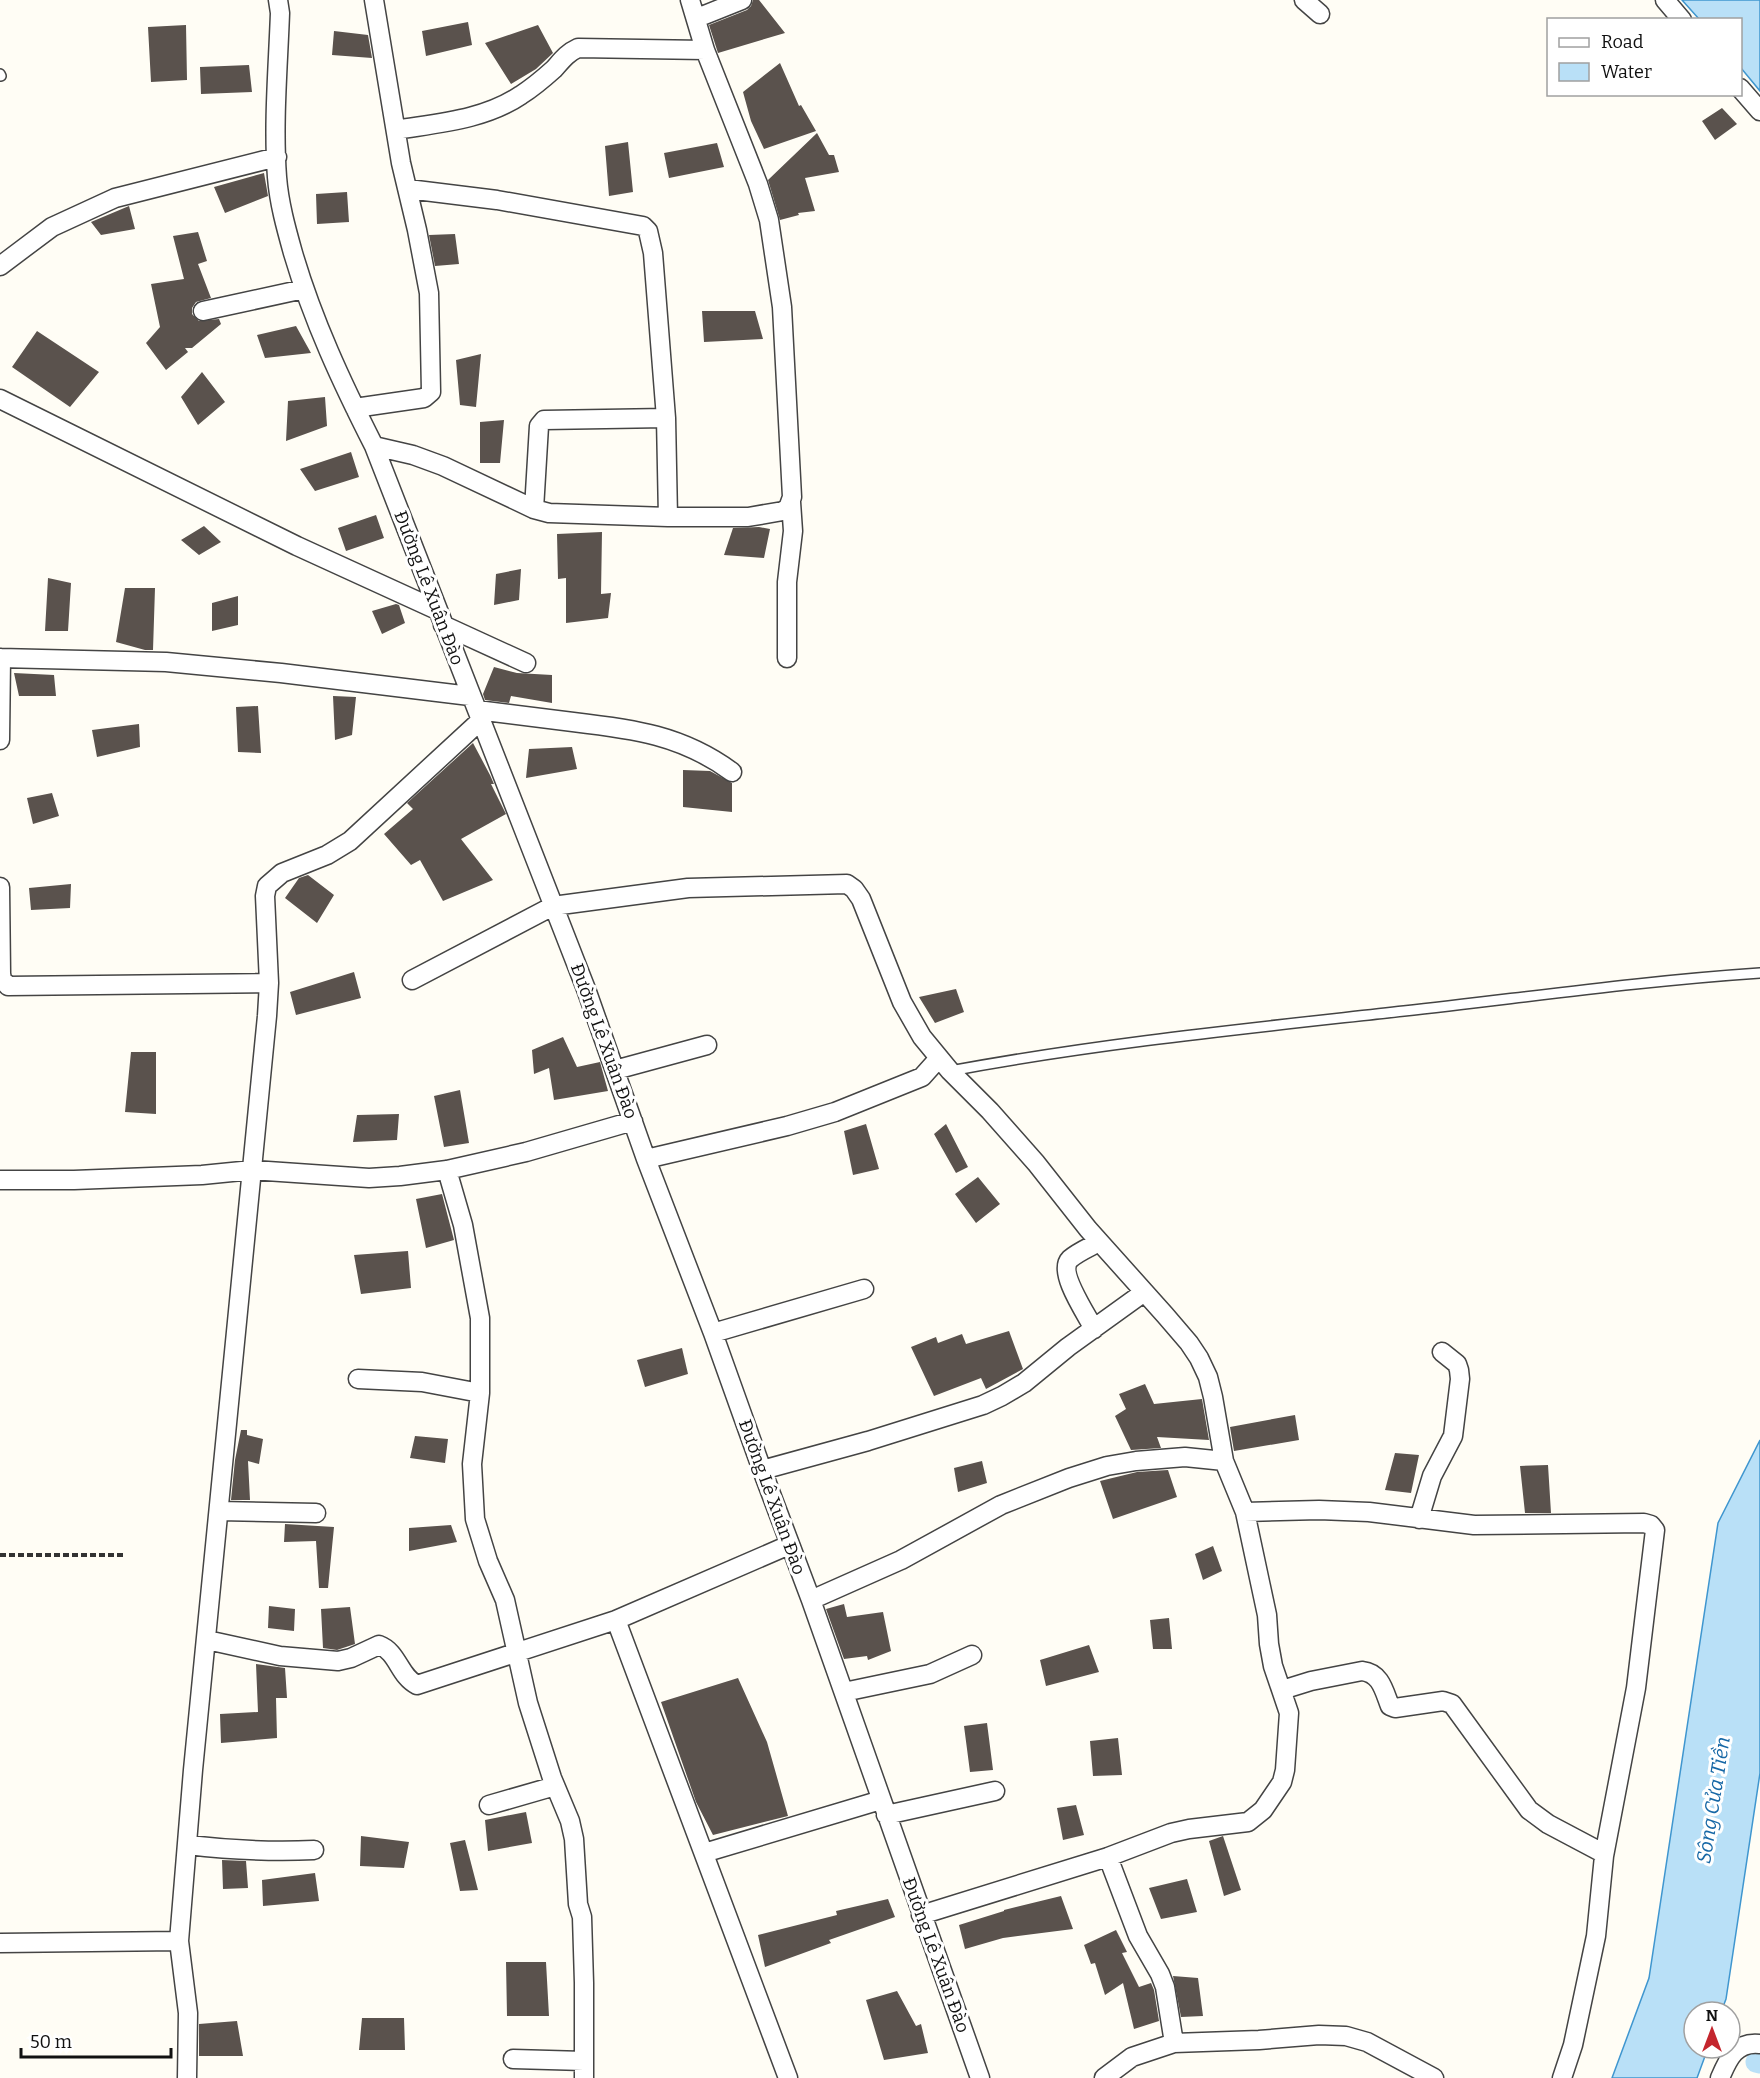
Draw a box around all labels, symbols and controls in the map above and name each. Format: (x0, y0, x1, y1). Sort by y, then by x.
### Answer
legend (1547, 18, 1742, 96)
text: Road (1601, 31, 1644, 53)
text: Water (1601, 61, 1652, 83)
street label: Đường Lê Xuân Đào (389, 508, 469, 668)
street label: Đường Lê Xuân Đào (566, 960, 642, 1122)
street label: Đường Lê Xuân Đào (734, 1416, 810, 1578)
water label: Sông Cửa Tiền (1691, 1735, 1735, 1865)
street label: Đường Lê Xuân Đào (898, 1874, 974, 2036)
north arrow (1682, 2000, 1742, 2060)
text: N (1706, 2006, 1718, 2025)
scale bar (21, 2021, 171, 2059)
text: 50 m (30, 2031, 72, 2053)

